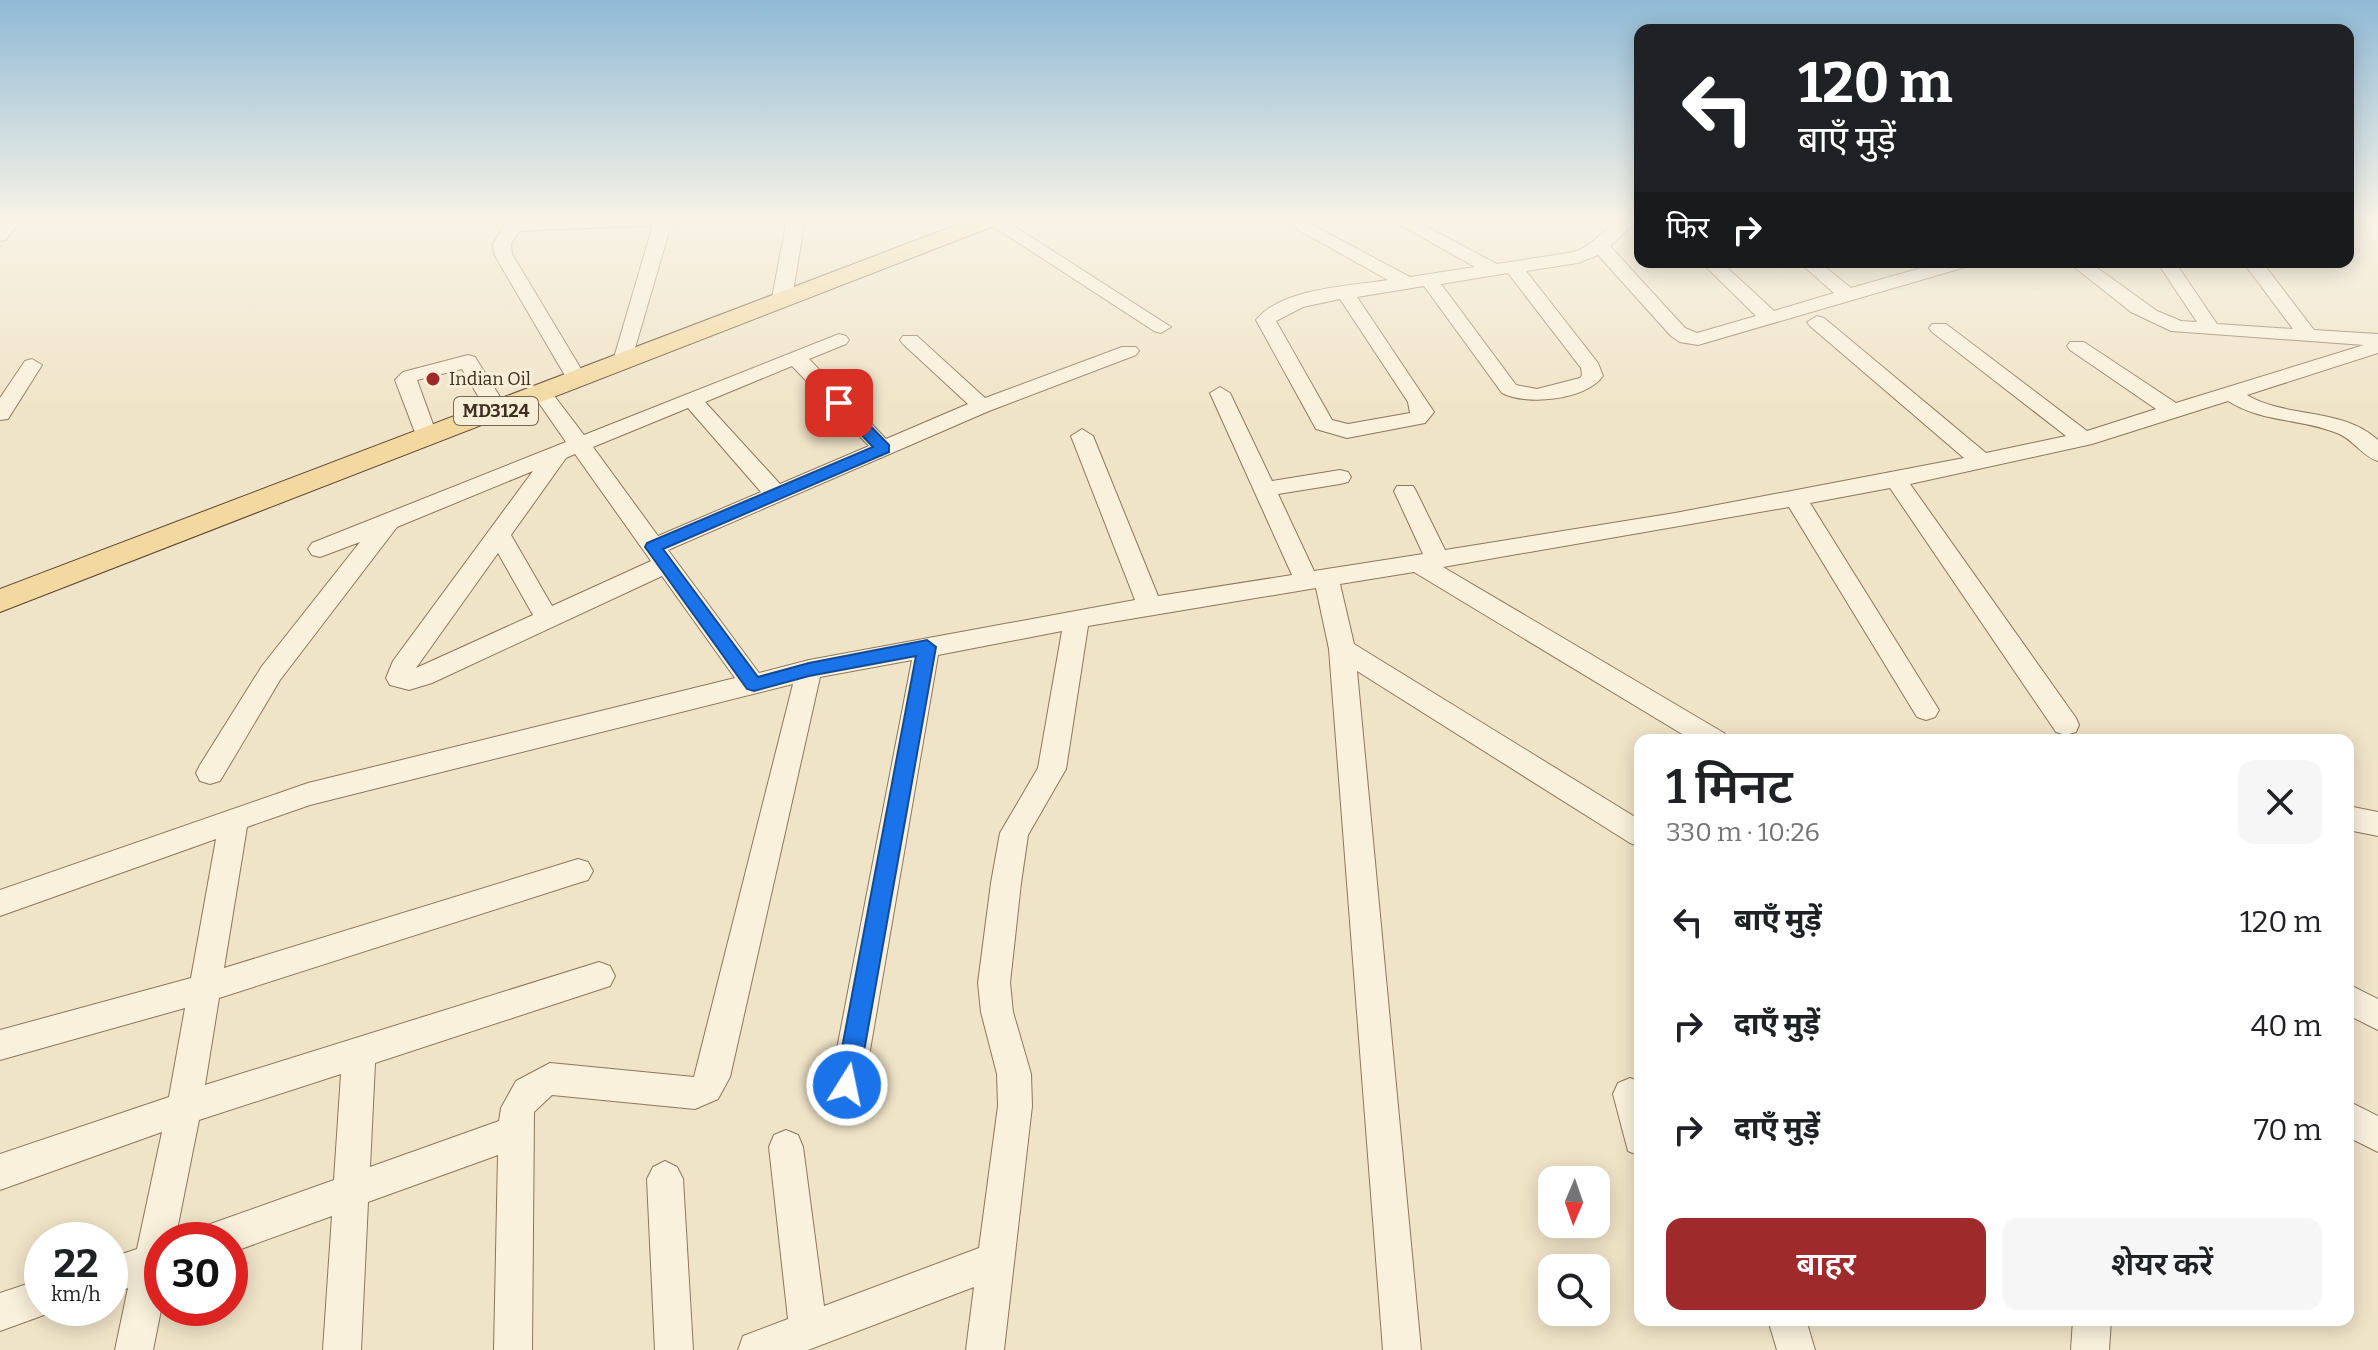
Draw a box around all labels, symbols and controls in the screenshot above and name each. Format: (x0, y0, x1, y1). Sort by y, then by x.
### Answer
text: 120 m (1798, 50, 1953, 117)
icon: left (1666, 56, 1770, 160)
text: बाएँ मुड़ें (1798, 118, 1896, 162)
icon: right (1725, 208, 1769, 252)
text: फिर (1666, 210, 1709, 246)
place label: Indian Oil (449, 368, 531, 390)
pin (805, 369, 873, 437)
marker: Indian Oil (424, 370, 442, 388)
icon: arrive (817, 381, 861, 425)
road number: MD3124 (454, 397, 538, 425)
text: 1 मिनट (1666, 758, 1793, 816)
button: close (2238, 760, 2322, 844)
text: 330 m · 10:26 (1666, 817, 1820, 848)
icon: left (1666, 900, 1710, 944)
text: बाएँ मुड़ें (1734, 902, 1822, 938)
text: 120 m (2240, 904, 2322, 940)
icon: right (1666, 1004, 1710, 1048)
text: दाएँ मुड़ें (1734, 1006, 1820, 1042)
text: 40 m (2251, 1008, 2322, 1044)
position arrow (805, 1043, 889, 1127)
icon: right (1666, 1108, 1710, 1152)
text: दाएँ मुड़ें (1734, 1110, 1820, 1146)
text: 70 m (2254, 1112, 2322, 1148)
north arrow (1538, 1166, 1610, 1238)
map controls (1538, 1166, 1610, 1326)
button: बाहर (1666, 1218, 1986, 1310)
button: शेयर करें (2002, 1218, 2322, 1310)
speed limit sign: 30 (144, 1222, 248, 1326)
text: 22 (53, 1240, 99, 1288)
button: search (1538, 1254, 1610, 1326)
text: km/h (51, 1282, 101, 1306)

